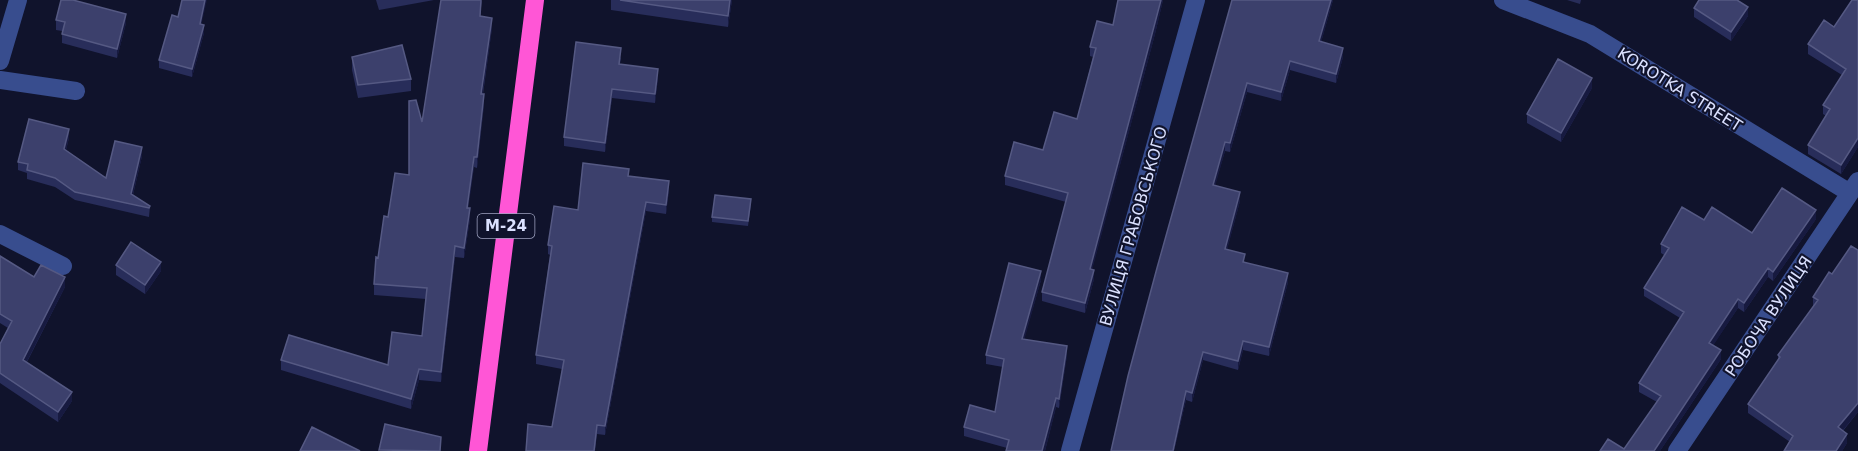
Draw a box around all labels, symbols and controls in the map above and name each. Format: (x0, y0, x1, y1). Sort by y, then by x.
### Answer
street label: KOROTKA STREET (1614, 43, 1746, 135)
street label: ВУЛИЦЯ ГРАБОВСЬКОГО (1096, 124, 1171, 328)
road number: М-24 (478, 214, 534, 238)
street label: РОБОЧА ВУЛИЦЯ (1721, 252, 1816, 380)

